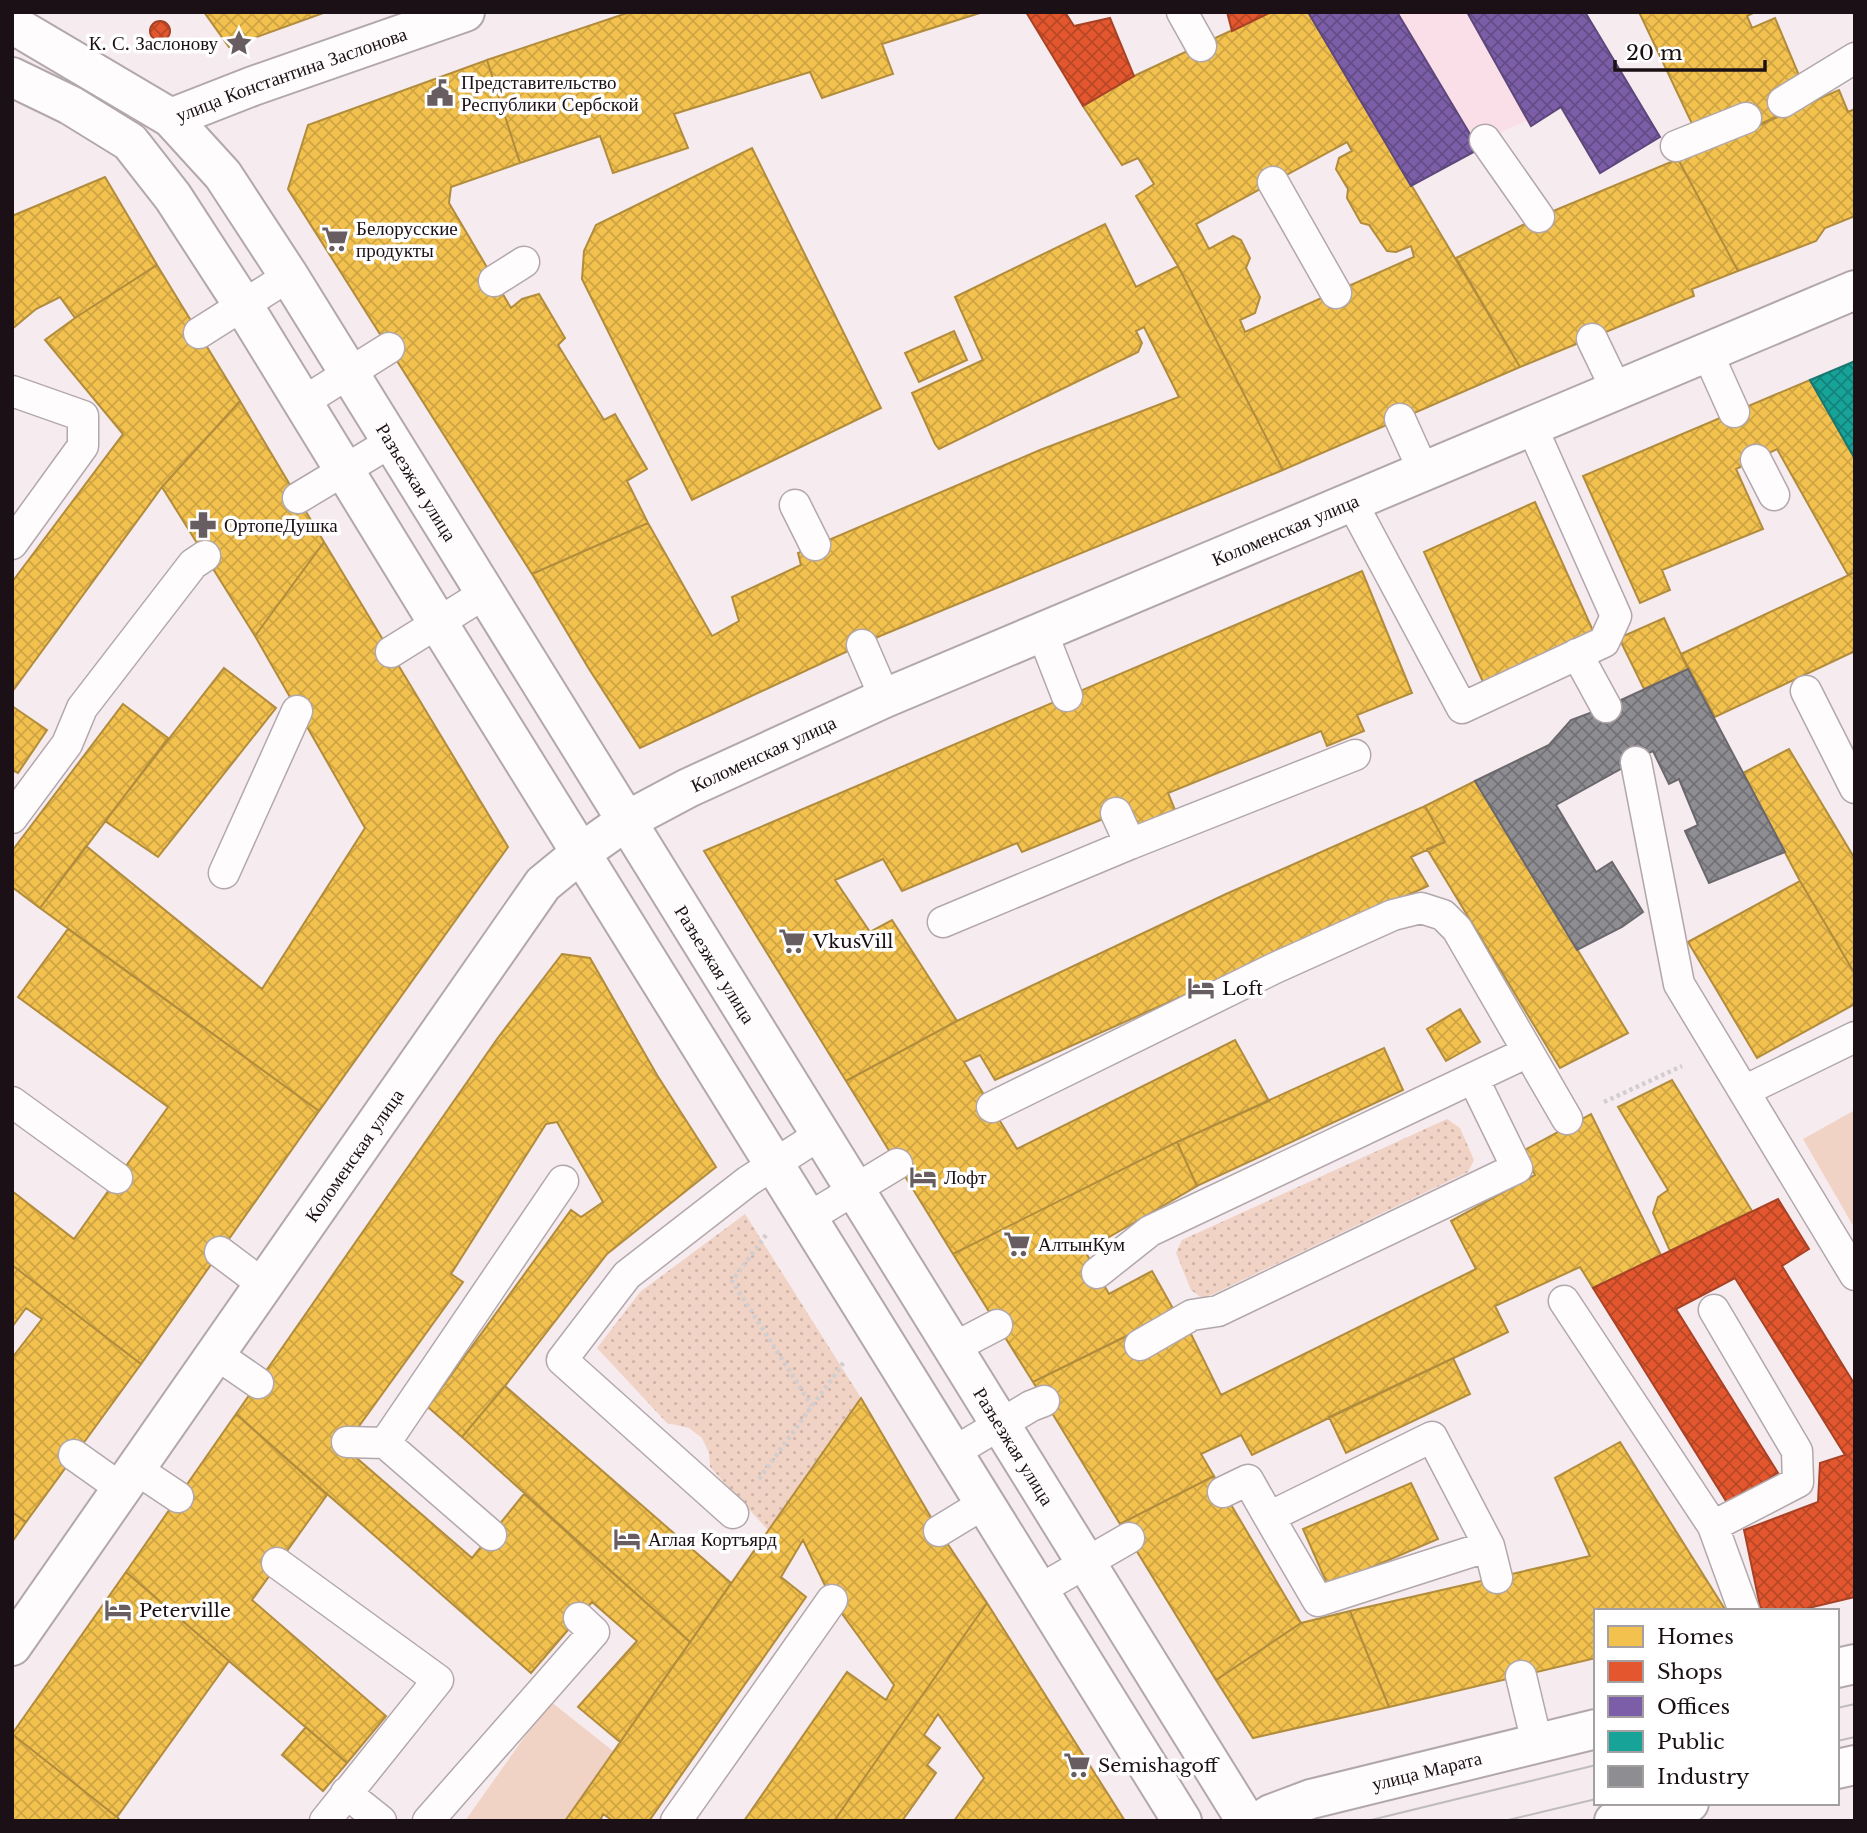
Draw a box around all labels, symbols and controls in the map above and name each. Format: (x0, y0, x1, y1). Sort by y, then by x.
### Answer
street label: улица Константина Заслонова (172, 22, 410, 127)
place icon: К. С. Заслонову (224, 28, 254, 58)
scale bar (1615, 28, 1766, 72)
place label: К. С. Заслонову (89, 32, 218, 55)
text: 20 m (1626, 40, 1683, 66)
place label: Представительство Республики Сербской (461, 71, 639, 116)
public building icon: Представительство Республики Сербской (425, 78, 455, 108)
place label: Белорусские продукты (356, 217, 458, 262)
supermarket icon: Белорусские продукты (320, 224, 350, 254)
street label: Разъезжая улица (371, 419, 462, 546)
street label: Коломенская улица (1208, 488, 1363, 571)
pharmacy icon: ОртопеДушка (188, 510, 218, 540)
place label: ОртопеДушка (224, 514, 338, 537)
street label: Коломенская улица (687, 710, 840, 797)
street label: Разъезжая улица (670, 901, 761, 1028)
supermarket icon: VkusVill (777, 926, 807, 956)
place label: VkusVill (812, 930, 893, 953)
hotel icon: Loft (1186, 973, 1216, 1003)
place label: Loft (1222, 977, 1264, 1000)
street label: Коломенская улица (300, 1084, 409, 1226)
hotel icon: Лофт (908, 1162, 938, 1192)
place label: Лофт (944, 1166, 987, 1189)
supermarket icon: АлтынКум (1002, 1229, 1032, 1259)
place label: АлтынКум (1038, 1233, 1125, 1256)
street label: Разъезжая улица (969, 1383, 1059, 1510)
hotel icon: Аглая Кортъярд (612, 1524, 642, 1554)
place label: Аглая Кортъярд (648, 1528, 777, 1551)
hotel icon: Peterville (103, 1595, 133, 1625)
place label: Peterville (139, 1599, 231, 1622)
legend (1594, 1609, 1839, 1805)
text: Homes (1657, 1624, 1734, 1650)
text: Shops (1657, 1659, 1723, 1685)
text: Offices (1657, 1694, 1730, 1720)
text: Public (1657, 1729, 1724, 1755)
street label: улица Марата (1370, 1746, 1485, 1795)
supermarket icon: Semishagoff (1062, 1750, 1092, 1780)
place label: Semishagoff (1098, 1754, 1220, 1777)
text: Industry (1657, 1764, 1750, 1790)

